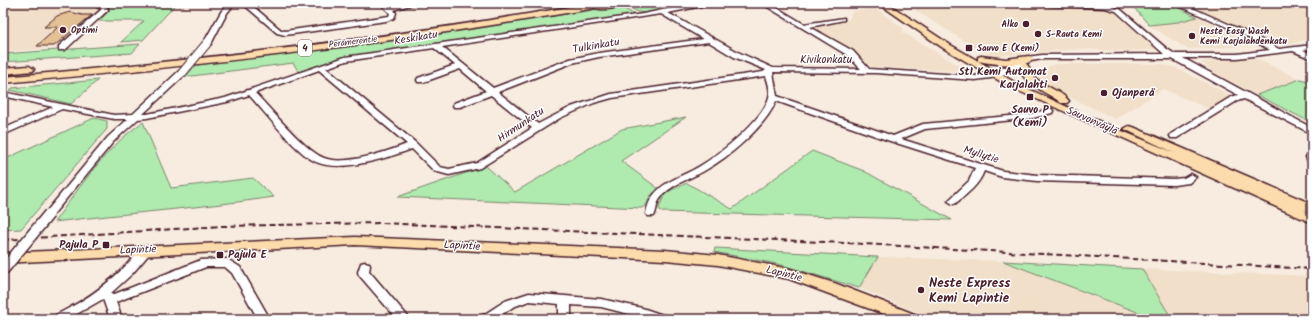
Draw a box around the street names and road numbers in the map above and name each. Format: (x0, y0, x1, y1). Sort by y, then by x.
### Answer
street label: Keskikatu (393, 26, 440, 50)
street label: Perämerentie (328, 32, 378, 52)
street label: Tulkinkatu (571, 33, 622, 59)
road number: 4 (298, 40, 312, 56)
street label: Kivikonkatu (800, 51, 853, 69)
street label: Hirmunkatu (494, 102, 549, 147)
street label: Sauvonväylä (1063, 102, 1121, 141)
street label: Myllytie (961, 141, 1001, 169)
street label: Lapintie (443, 236, 481, 256)
street label: Lapintie (119, 240, 157, 260)
street label: Lapintie (764, 261, 804, 287)

